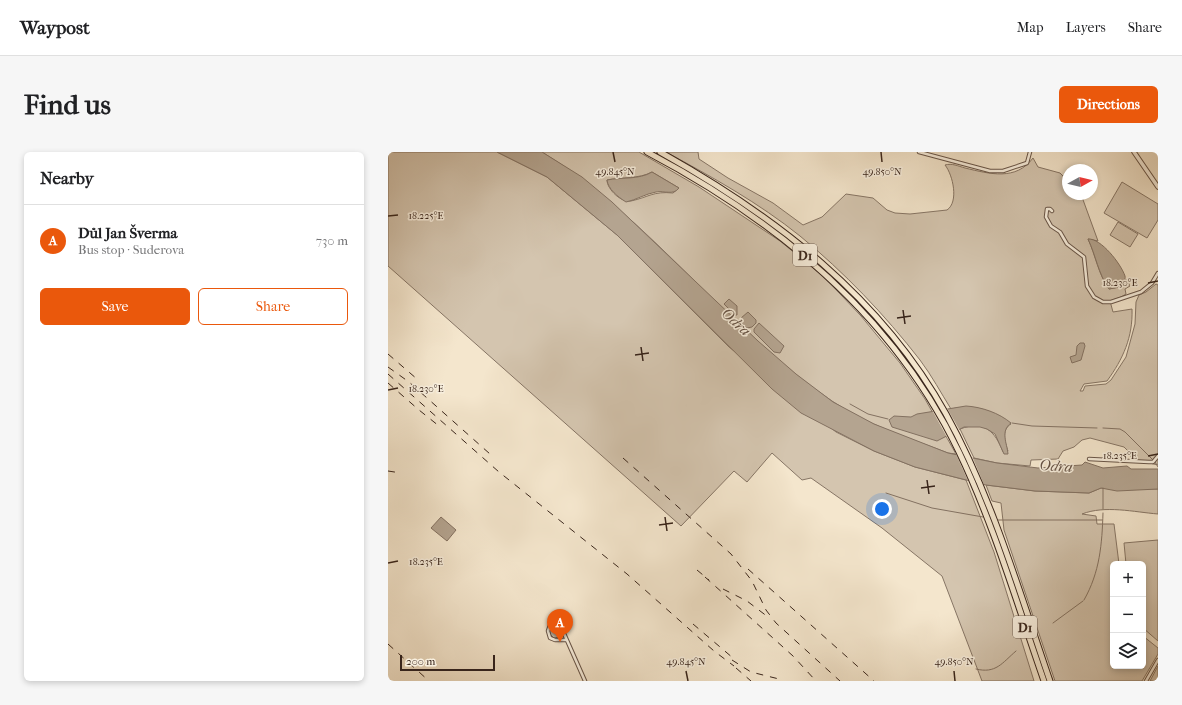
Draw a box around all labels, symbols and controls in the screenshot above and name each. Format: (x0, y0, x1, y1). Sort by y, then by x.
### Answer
text: Waypost (20, 17, 90, 39)
text: Map (1017, 19, 1044, 36)
text: Layers (1066, 19, 1106, 36)
text: Share (1128, 19, 1162, 36)
button: Directions (1059, 86, 1158, 123)
text: Find us (24, 88, 111, 121)
north arrow (1062, 164, 1098, 200)
text: 49.845°N (595, 166, 635, 178)
text: 49.850°N (862, 166, 902, 178)
text: Nearby (40, 168, 94, 188)
text: 18.225°E (409, 210, 443, 222)
text: Důl Jan Šverma (78, 224, 177, 242)
text: A (49, 233, 57, 248)
text: 730 m (316, 233, 348, 248)
text: Bus stop · Suderova (78, 242, 184, 257)
road number: D1 (793, 244, 817, 266)
text: 18.230°E (1102, 277, 1138, 289)
button: Save (40, 288, 190, 325)
button: Share (198, 288, 348, 325)
water label: Odra (718, 304, 754, 340)
text: 18.230°E (408, 383, 444, 395)
text: 18.235°E (1103, 450, 1137, 462)
water label: Odra (1039, 456, 1073, 476)
your location (872, 499, 892, 519)
text: 18.235°E (409, 556, 443, 568)
map controls (1110, 561, 1146, 669)
button: + (1110, 561, 1146, 597)
button: − (1110, 597, 1146, 633)
pin: A (547, 609, 573, 642)
road number: D1 (1013, 616, 1037, 638)
button: layers (1110, 633, 1146, 669)
scale bar (400, 653, 495, 672)
text: 200 m (406, 655, 435, 668)
text: 49.845°N (666, 656, 706, 668)
text: 49.850°N (934, 656, 974, 668)

